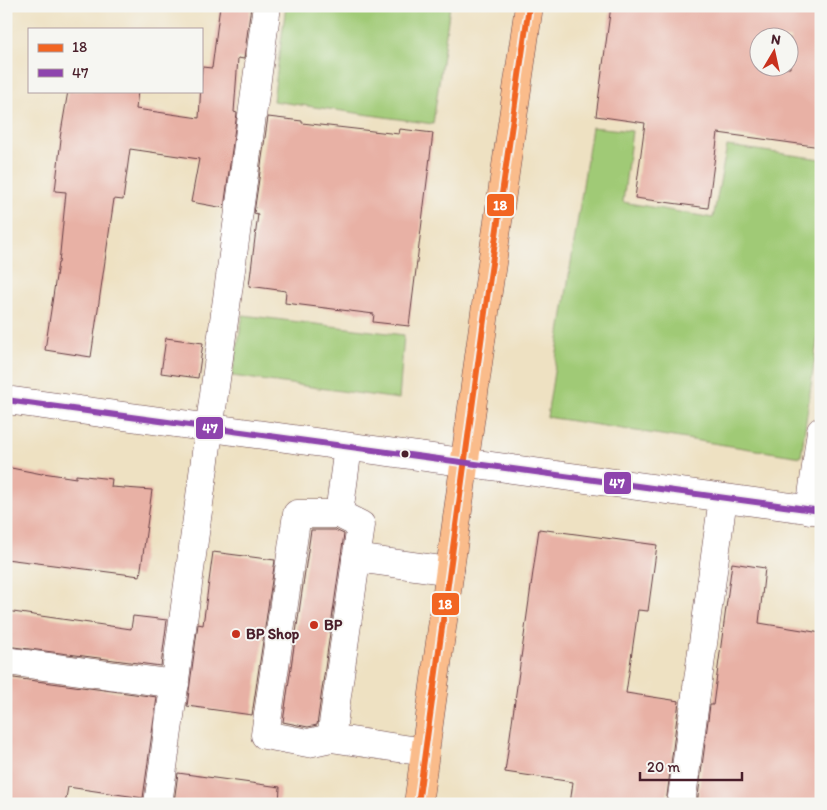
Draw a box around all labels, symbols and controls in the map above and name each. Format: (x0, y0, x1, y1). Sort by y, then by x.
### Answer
legend (28, 28, 202, 92)
north arrow (750, 28, 800, 78)
text: N (770, 31, 782, 49)
text: 18 (72, 38, 87, 56)
text: 47 (72, 64, 89, 82)
line badge: 18 (486, 193, 515, 217)
text: 18 (493, 197, 507, 214)
line badge: 47 (195, 416, 224, 440)
text: 47 (202, 420, 218, 437)
unlabelled marker (400, 449, 410, 459)
line badge: 47 (603, 471, 632, 495)
text: 47 (609, 475, 625, 492)
line badge: 18 (431, 592, 460, 616)
text: 18 (438, 596, 452, 613)
place label: BP (324, 616, 343, 634)
marker: BP (308, 619, 320, 631)
place label: BP Shop (246, 625, 300, 644)
marker: BP Shop (230, 628, 242, 640)
scale bar (640, 750, 742, 782)
text: 20 m (647, 758, 681, 776)

